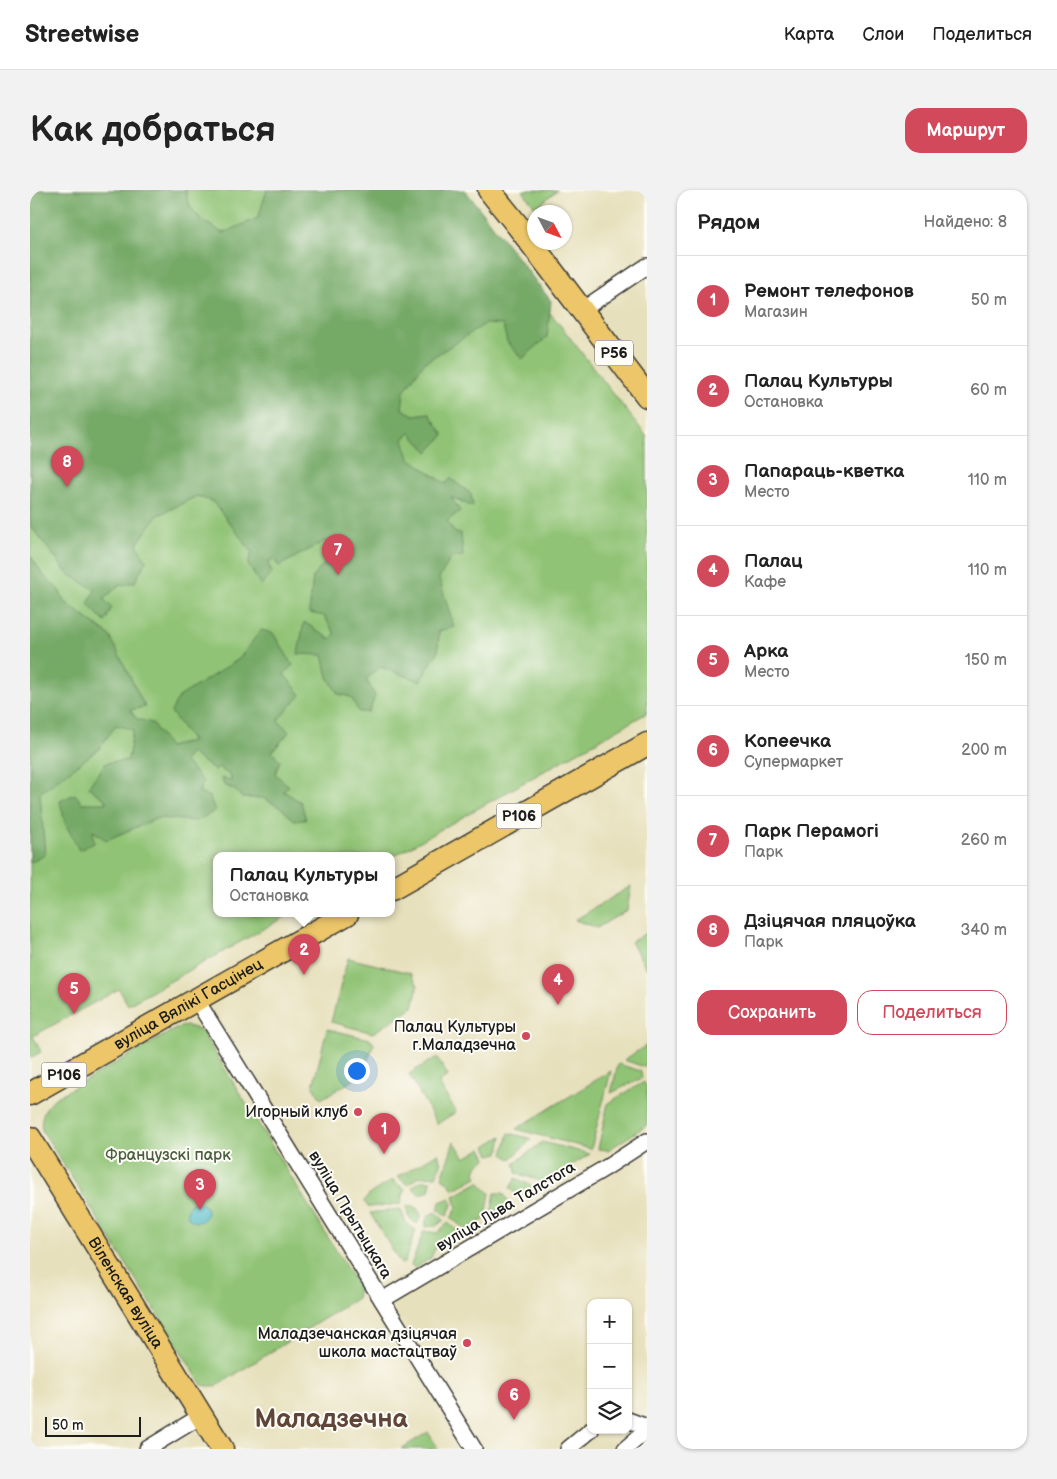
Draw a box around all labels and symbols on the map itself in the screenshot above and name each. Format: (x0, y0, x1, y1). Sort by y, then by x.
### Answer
north arrow (527, 205, 572, 250)
road number: Р56 (595, 340, 633, 366)
pin: 8 (51, 446, 83, 487)
pin: 7 (322, 534, 354, 575)
road number: Р106 (496, 804, 542, 828)
pin: 2 (288, 934, 320, 975)
street label: вуліца Вялікі Гасцінец (111, 954, 266, 1054)
pin: 4 (542, 964, 574, 1005)
pin: 5 (58, 973, 90, 1014)
place label: Палац Культуры г.Маладзечна (394, 1018, 517, 1055)
marker: Палац Культуры г.Маладзечна (520, 1030, 532, 1042)
your location (344, 1058, 370, 1084)
road number: Р106 (42, 1062, 86, 1088)
place label: Игорный клуб (245, 1103, 348, 1122)
marker: Игорный клуб (352, 1106, 364, 1118)
pin: 1 (368, 1113, 400, 1154)
park label: Французскі парк (105, 1146, 231, 1165)
street label: вуліца Прытыцкага (304, 1148, 396, 1283)
street label: вуліца Льва Талстога (433, 1158, 579, 1256)
pin: 3 (184, 1169, 216, 1210)
street label: Віленская вуліца (84, 1234, 168, 1353)
place label: Маладзечанская дзіцячая школа мастацтваў (257, 1325, 458, 1362)
marker: Маладзечанская дзіцячая школа мастацтваў (461, 1337, 473, 1349)
pin: 6 (498, 1379, 530, 1420)
district label: Маладзечна (254, 1404, 409, 1435)
scale bar (45, 1414, 141, 1437)

